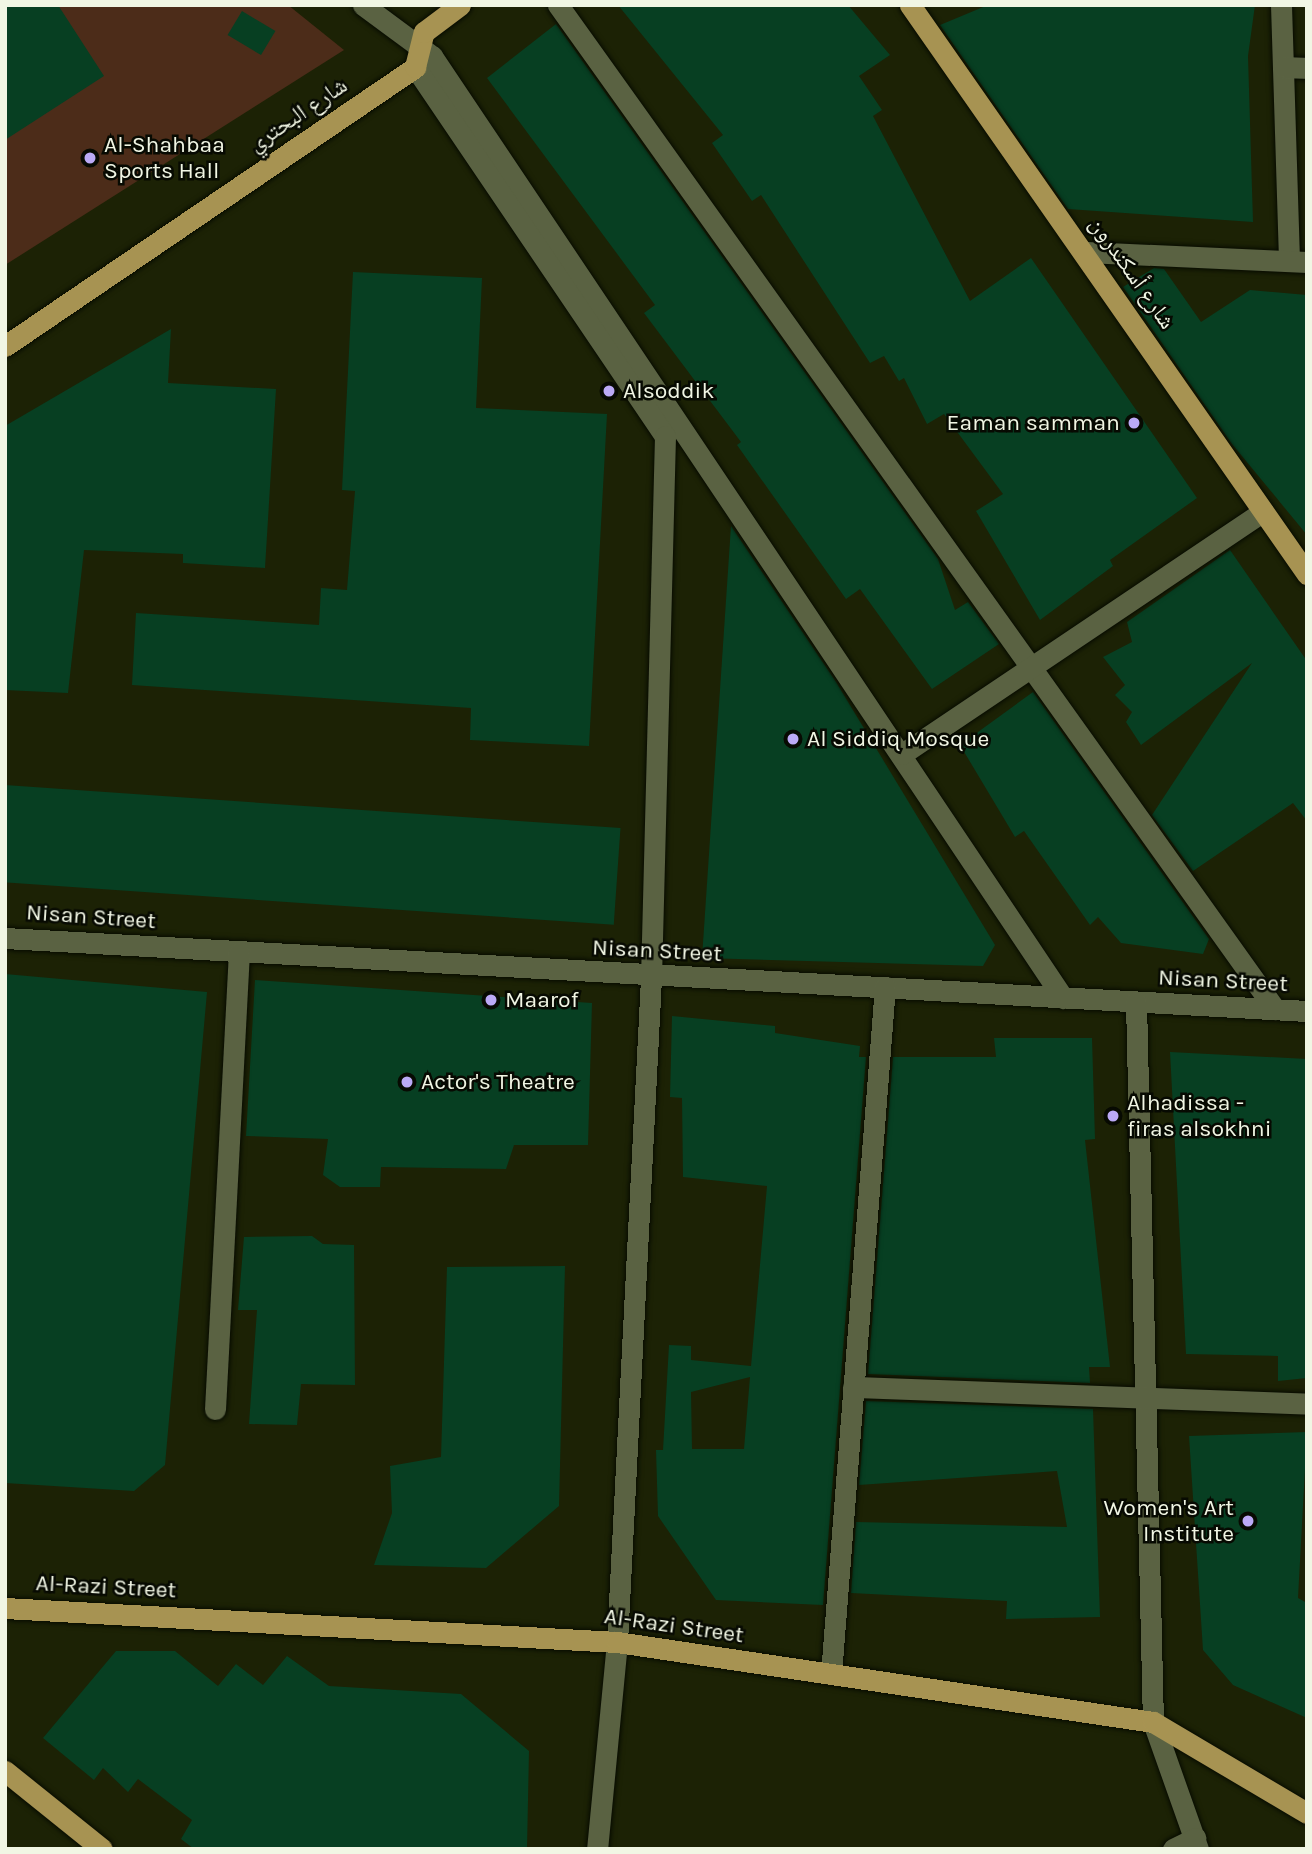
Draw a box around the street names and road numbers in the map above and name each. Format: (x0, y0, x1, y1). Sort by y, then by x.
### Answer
street label: شارع البحتري (243, 72, 353, 158)
street label: شارع أسكندرون (1083, 211, 1181, 335)
street label: Nisan Street (25, 899, 157, 935)
street label: Nisan Street (591, 934, 723, 968)
street label: Nisan Street (1157, 964, 1289, 998)
street label: Al-Razi Street (35, 1570, 177, 1604)
street label: Al-Razi Street (602, 1603, 746, 1649)

